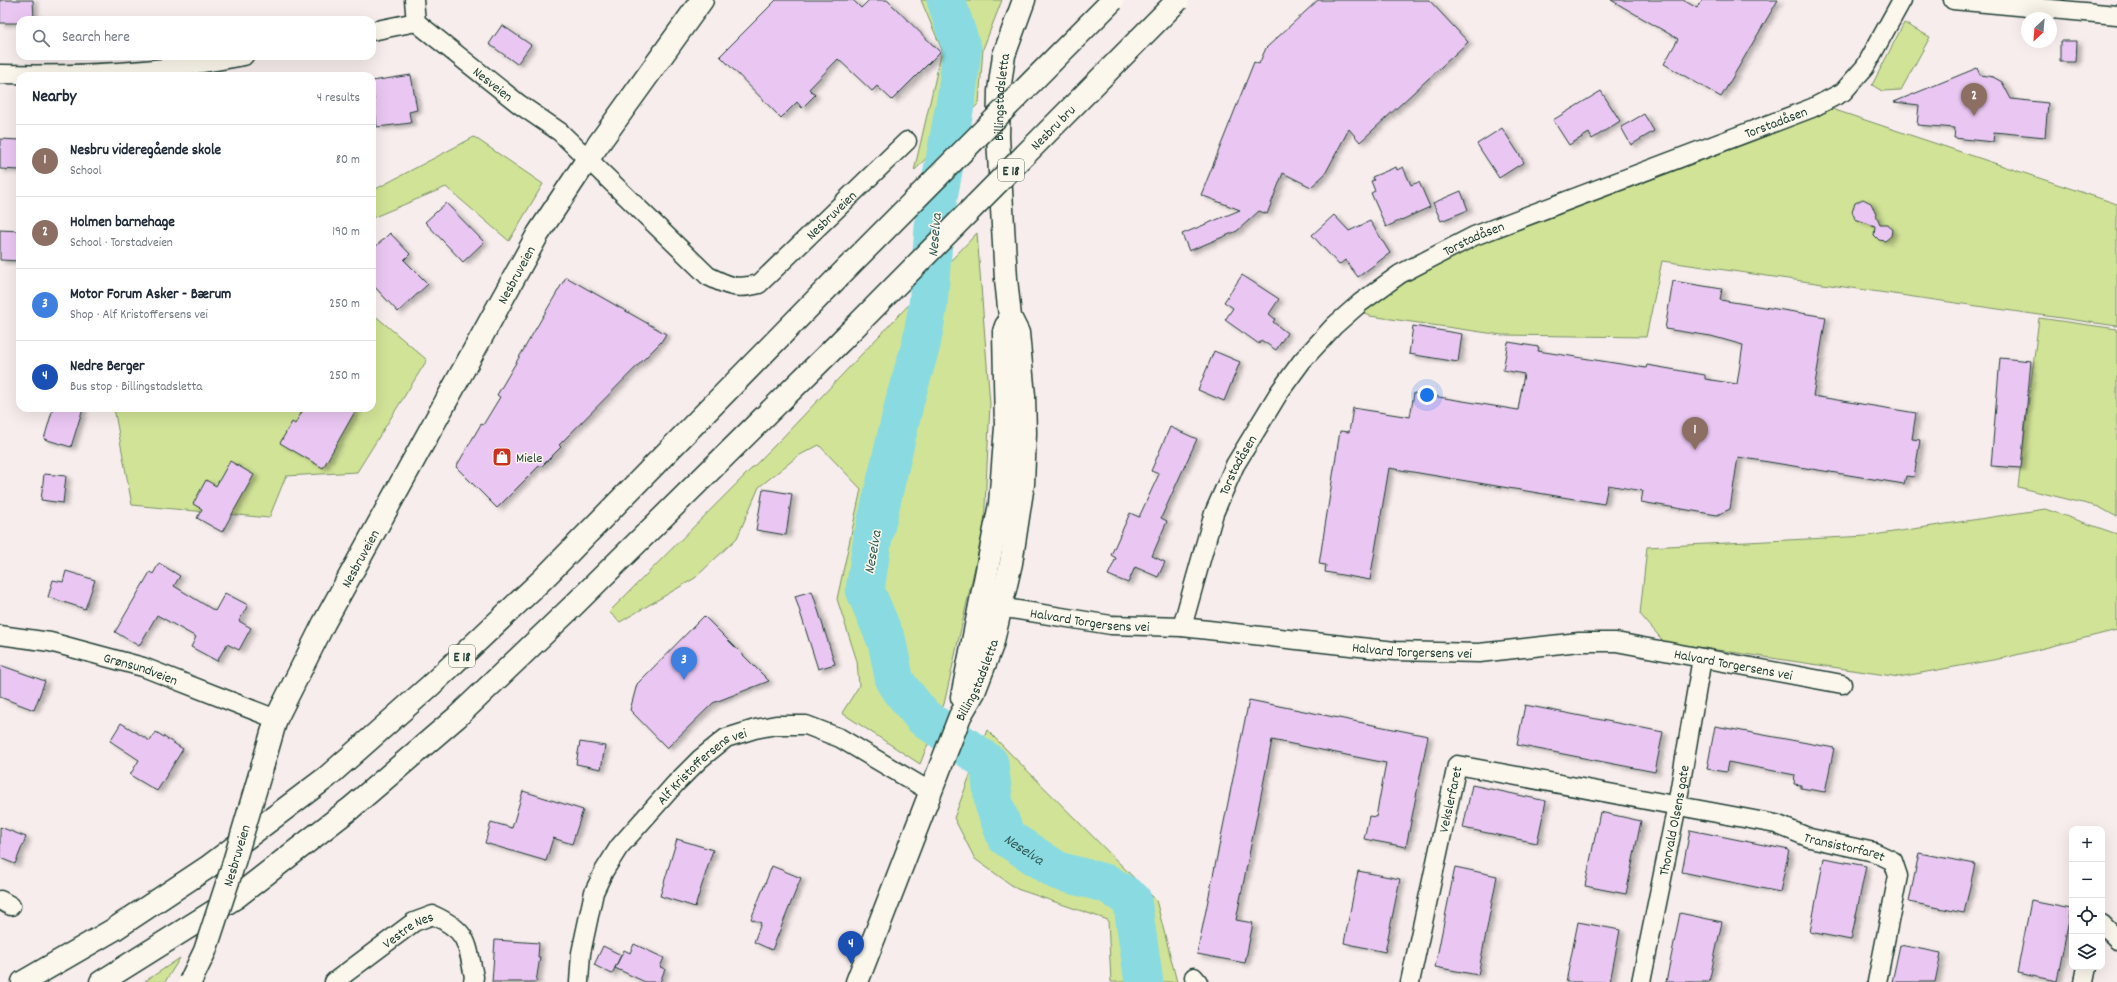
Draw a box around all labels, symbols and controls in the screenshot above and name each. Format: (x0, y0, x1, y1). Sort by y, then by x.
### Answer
north arrow (2021, 12, 2057, 48)
search box (16, 16, 376, 60)
icon: search (30, 27, 52, 49)
text: Search here (62, 27, 130, 49)
street label: Billingstadsletta (990, 52, 1016, 141)
street label: Nesveien (468, 63, 516, 107)
pin: 2 (1961, 83, 1987, 116)
text: Nearby (32, 86, 76, 110)
text: 4 results (317, 89, 360, 108)
street label: Nesbru bru (1027, 101, 1081, 156)
street label: Torstadåsen (1742, 103, 1811, 145)
text: Nesbru videregående skole (70, 140, 221, 162)
text: 1 (44, 151, 46, 170)
text: 80 m (336, 151, 360, 170)
road number: E 18 (998, 159, 1024, 181)
text: School (70, 162, 102, 181)
street label: Nesbruveien (802, 187, 862, 245)
water label: Neselva (923, 211, 949, 258)
text: Holmen barnehage (70, 212, 175, 234)
street label: Torstadåsen (1440, 217, 1508, 262)
text: 2 (42, 223, 48, 242)
text: 190 m (332, 223, 360, 242)
text: School · Torstadveien (70, 234, 173, 253)
street label: Nesbruveien (493, 243, 542, 308)
text: Motor Forum Asker - Bærum (70, 284, 231, 306)
text: 3 (42, 295, 48, 314)
text: 250 m (329, 295, 360, 314)
text: Shop · Alf Kristoffersens vei (70, 306, 208, 325)
text: Nedre Berger (70, 356, 145, 378)
text: 4 (42, 367, 48, 386)
text: 250 m (329, 367, 360, 386)
text: Bus stop · Billingstadsletta (70, 378, 202, 397)
your location (1417, 385, 1437, 405)
pin: 1 (1682, 417, 1708, 450)
street label: Torstadåsen (1215, 432, 1263, 499)
shop icon: Miele (491, 446, 513, 468)
place label: Miele (516, 449, 542, 469)
street label: Nesbruveien (337, 527, 385, 592)
water label: Neselva (859, 528, 889, 576)
street label: Halvard Torgersens vei (1028, 604, 1150, 638)
street label: Billingstadsletta (951, 637, 1005, 724)
street label: Halvard Torgersens vei (1351, 638, 1473, 665)
road number: E 18 (449, 645, 475, 667)
street label: Halvard Torgersens vei (1672, 645, 1794, 687)
pin: 3 (671, 647, 697, 680)
street label: Grønsundveien (101, 649, 180, 692)
street label: Alf Kristoffersens vei (653, 724, 750, 810)
street label: Thorvald Olsens gate (1655, 764, 1696, 878)
street label: Vekslerfaret (1435, 765, 1468, 835)
street label: Nesbruveien (219, 823, 256, 889)
map controls (2069, 826, 2105, 970)
button: + (2069, 826, 2105, 862)
street label: Transistorfaret (1800, 828, 1888, 868)
water label: Neselva (999, 829, 1048, 872)
button: − (2069, 862, 2105, 898)
button: locate (2069, 898, 2105, 934)
street label: Vestre Nes (379, 908, 437, 954)
pin: 4 (838, 931, 864, 964)
button: layers (2069, 934, 2105, 970)

